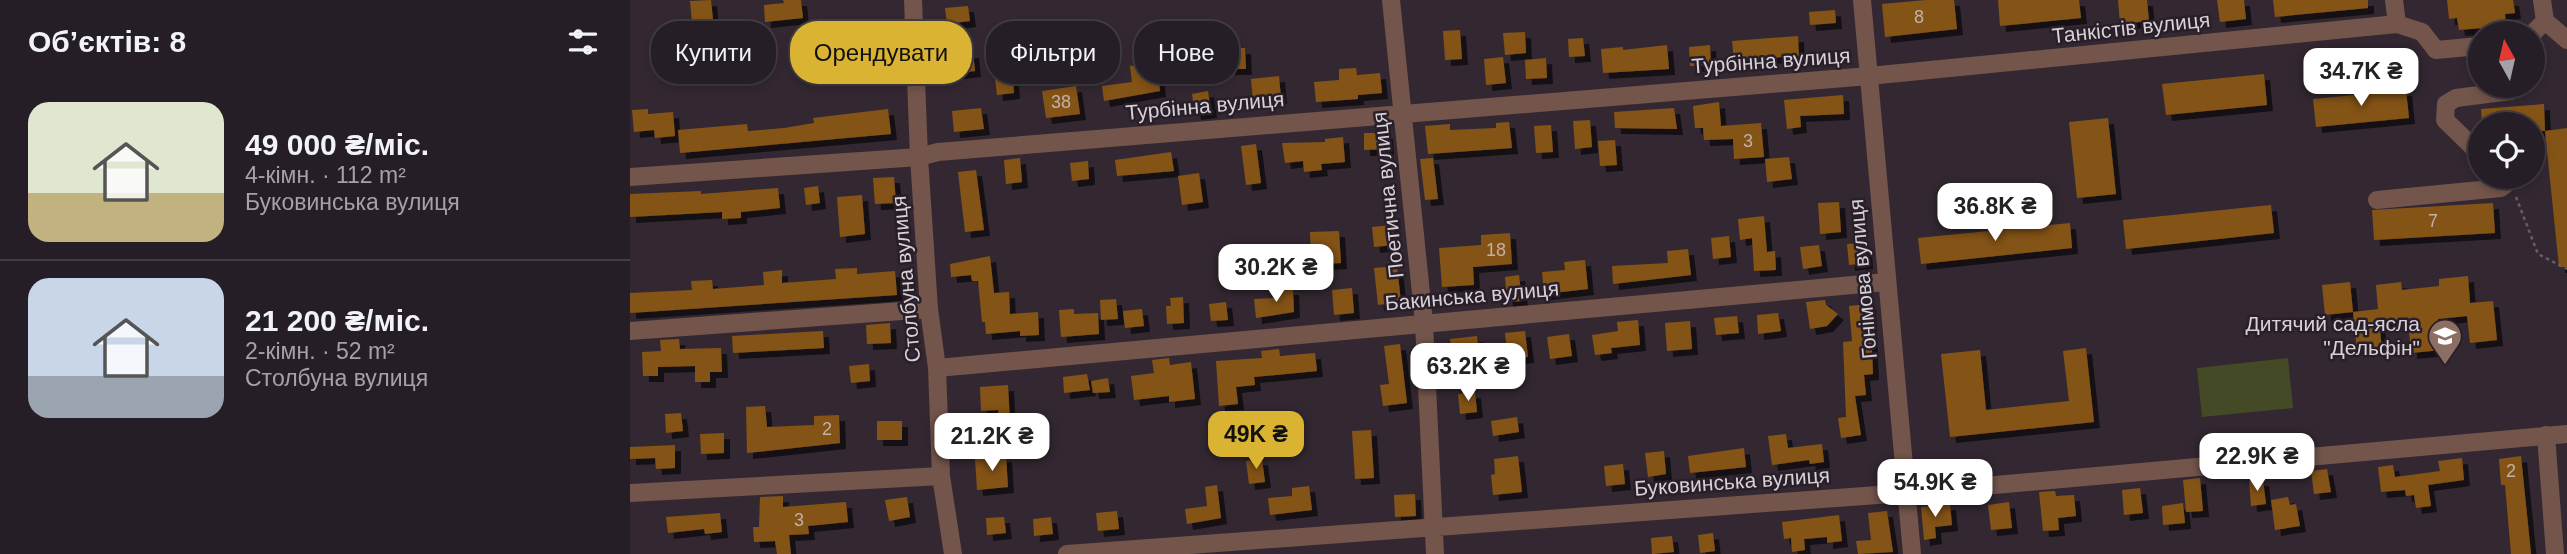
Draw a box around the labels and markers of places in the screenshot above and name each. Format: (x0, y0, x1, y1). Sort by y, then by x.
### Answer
pin: 34.7K ₴ (2296, 48, 2426, 108)
pin: 36.8K ₴ (1930, 184, 2060, 243)
pin: 30.2K ₴ (1211, 244, 1341, 304)
place label: Дитячий сад-ясла "Дельфін" (2246, 312, 2420, 359)
school or university icon: Дитячий сад-ясла "Дельфін" (2426, 317, 2464, 366)
pin: 63.2K ₴ (1403, 344, 1533, 403)
pin: 49K ₴ (1207, 412, 1305, 471)
pin: 21.2K ₴ (927, 414, 1057, 473)
pin: 22.9K ₴ (2192, 434, 2322, 493)
pin: 54.9K ₴ (1870, 460, 2000, 519)

